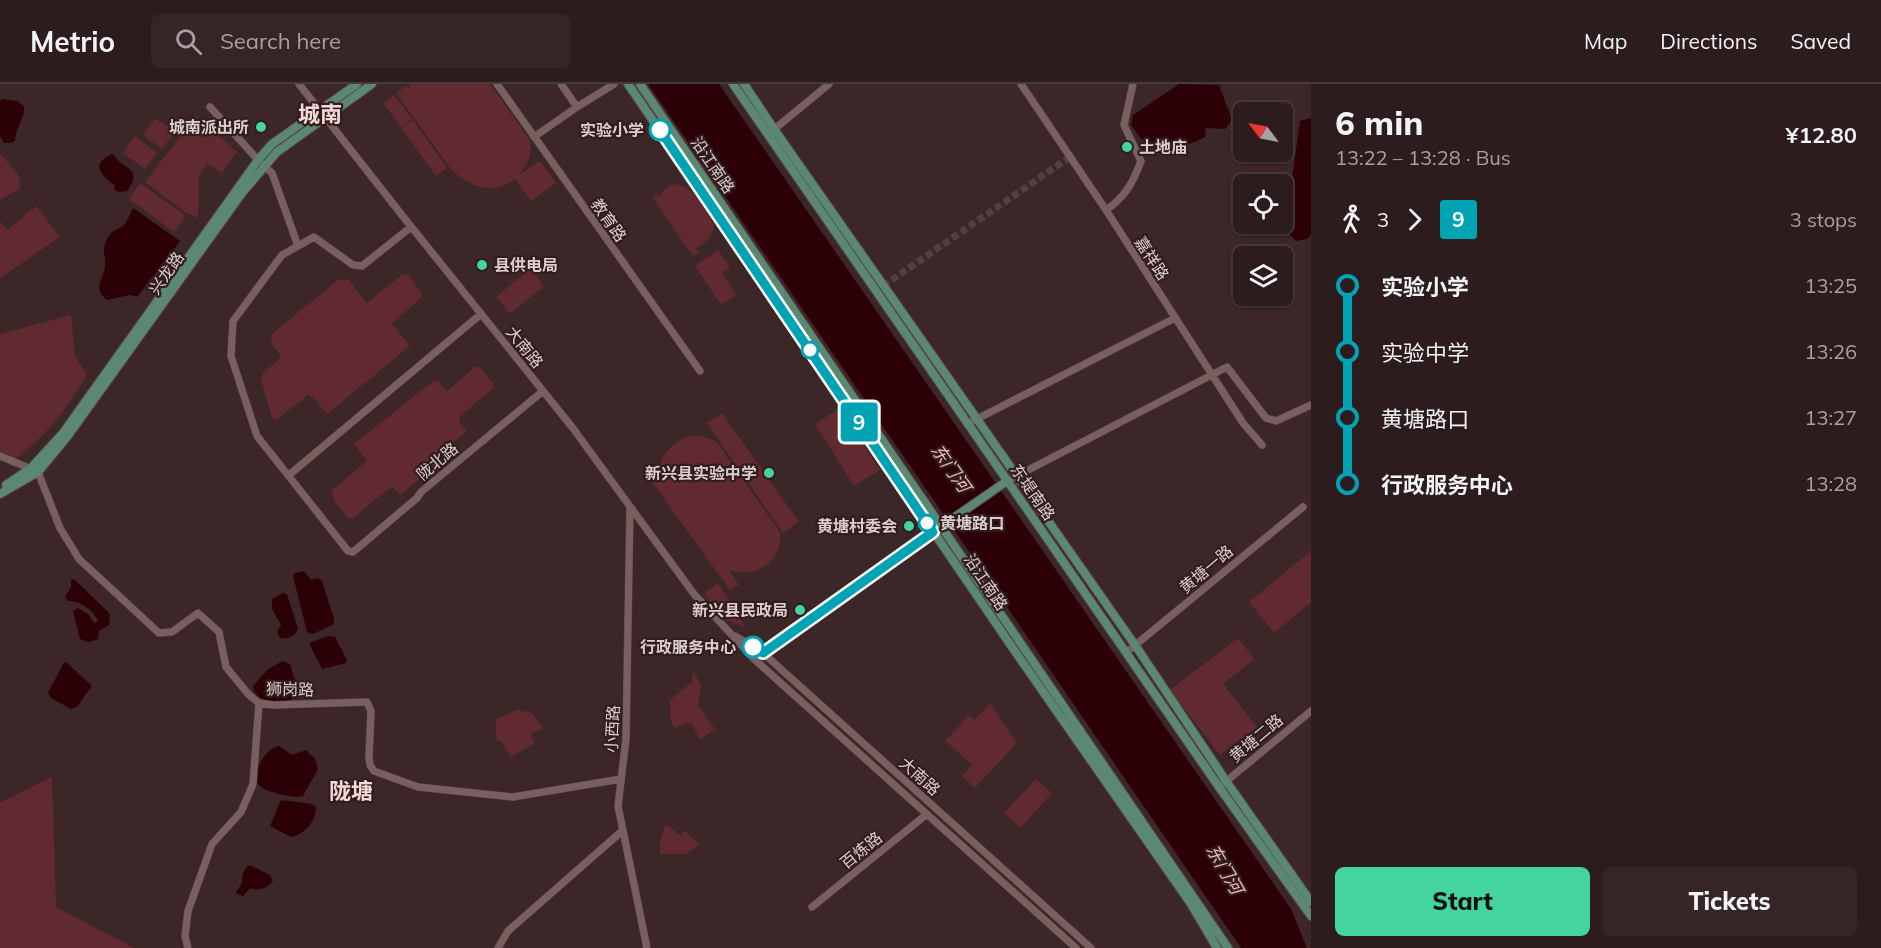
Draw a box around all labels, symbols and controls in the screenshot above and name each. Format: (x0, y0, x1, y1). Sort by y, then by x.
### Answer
search box (151, 14, 571, 68)
text: Metrio (30, 24, 115, 59)
icon: search (172, 25, 205, 58)
text: Search here (220, 27, 341, 55)
text: Map (1584, 28, 1627, 54)
text: Directions (1660, 28, 1757, 54)
text: Saved (1790, 28, 1851, 54)
district label: 城南 (298, 100, 342, 128)
north arrow (1233, 102, 1293, 162)
map controls (1233, 102, 1293, 306)
text: 6 min (1335, 102, 1423, 143)
place label: 城南派出所 (169, 117, 249, 137)
marker: 实验小学 (649, 119, 671, 141)
marker: 城南派出所 (254, 120, 268, 134)
place label: 实验小学 (580, 120, 644, 140)
text: ¥12.80 (1786, 121, 1857, 149)
street label: 沿江南路 (687, 133, 739, 197)
place label: 土地庙 (1139, 137, 1187, 157)
marker: 土地庙 (1120, 140, 1134, 154)
text: 13:22 – 13:28 · Bus (1335, 145, 1511, 170)
button: locate (1233, 174, 1293, 234)
street label: 教育路 (587, 195, 631, 245)
icon: walk (1335, 203, 1368, 236)
icon: forward (1398, 203, 1431, 236)
text: 9 (1452, 206, 1465, 232)
text: 3 (1377, 207, 1389, 232)
text: 3 stops (1790, 207, 1857, 232)
street label: 嘉祥路 (1131, 232, 1173, 284)
button: layers (1233, 246, 1293, 306)
street label: 兴龙路 (144, 248, 188, 298)
place label: 县供电局 (494, 255, 558, 275)
marker: 县供电局 (475, 258, 489, 272)
text: 实验小学 (1381, 273, 1469, 301)
text: 13:25 (1804, 273, 1857, 298)
street label: 大南路 (502, 322, 548, 372)
text: 实验中学 (1381, 339, 1469, 367)
text: 13:26 (1804, 339, 1857, 364)
unlabelled marker (801, 341, 819, 359)
line badge: 9 (840, 402, 878, 442)
text: 黄塘路口 (1381, 405, 1469, 433)
text: 13:27 (1804, 405, 1857, 430)
text: 9 (853, 409, 865, 435)
street label: 陇北路 (412, 438, 462, 484)
water label: 东门河 (926, 439, 978, 499)
street label: 东堤南路 (1006, 460, 1060, 524)
place label: 新兴县实验中学 (645, 463, 757, 483)
marker: 新兴县实验中学 (762, 466, 776, 480)
text: 行政服务中心 (1381, 471, 1513, 499)
text: 13:28 (1804, 471, 1857, 496)
place label: 黄塘路口 (940, 513, 1004, 533)
marker: 黄塘路口 (918, 514, 936, 532)
place label: 黄塘村委会 (817, 516, 897, 536)
marker: 黄塘村委会 (902, 519, 916, 533)
street label: 黄塘一路 (1175, 541, 1237, 597)
street label: 沿江南路 (960, 550, 1012, 614)
place label: 新兴县民政局 (692, 600, 788, 620)
marker: 新兴县民政局 (793, 603, 807, 617)
marker: 行政服务中心 (742, 636, 764, 658)
place label: 行政服务中心 (640, 637, 736, 657)
street label: 狮岗路 (266, 679, 314, 699)
street label: 小西路 (601, 705, 623, 753)
street label: 黄塘二路 (1225, 710, 1287, 766)
street label: 大南路 (895, 753, 945, 799)
district label: 陇塘 (329, 777, 373, 805)
street label: 百炼路 (836, 827, 886, 873)
water label: 东门河 (1202, 840, 1250, 901)
button: Start (1335, 867, 1590, 936)
button: Tickets (1602, 867, 1857, 936)

